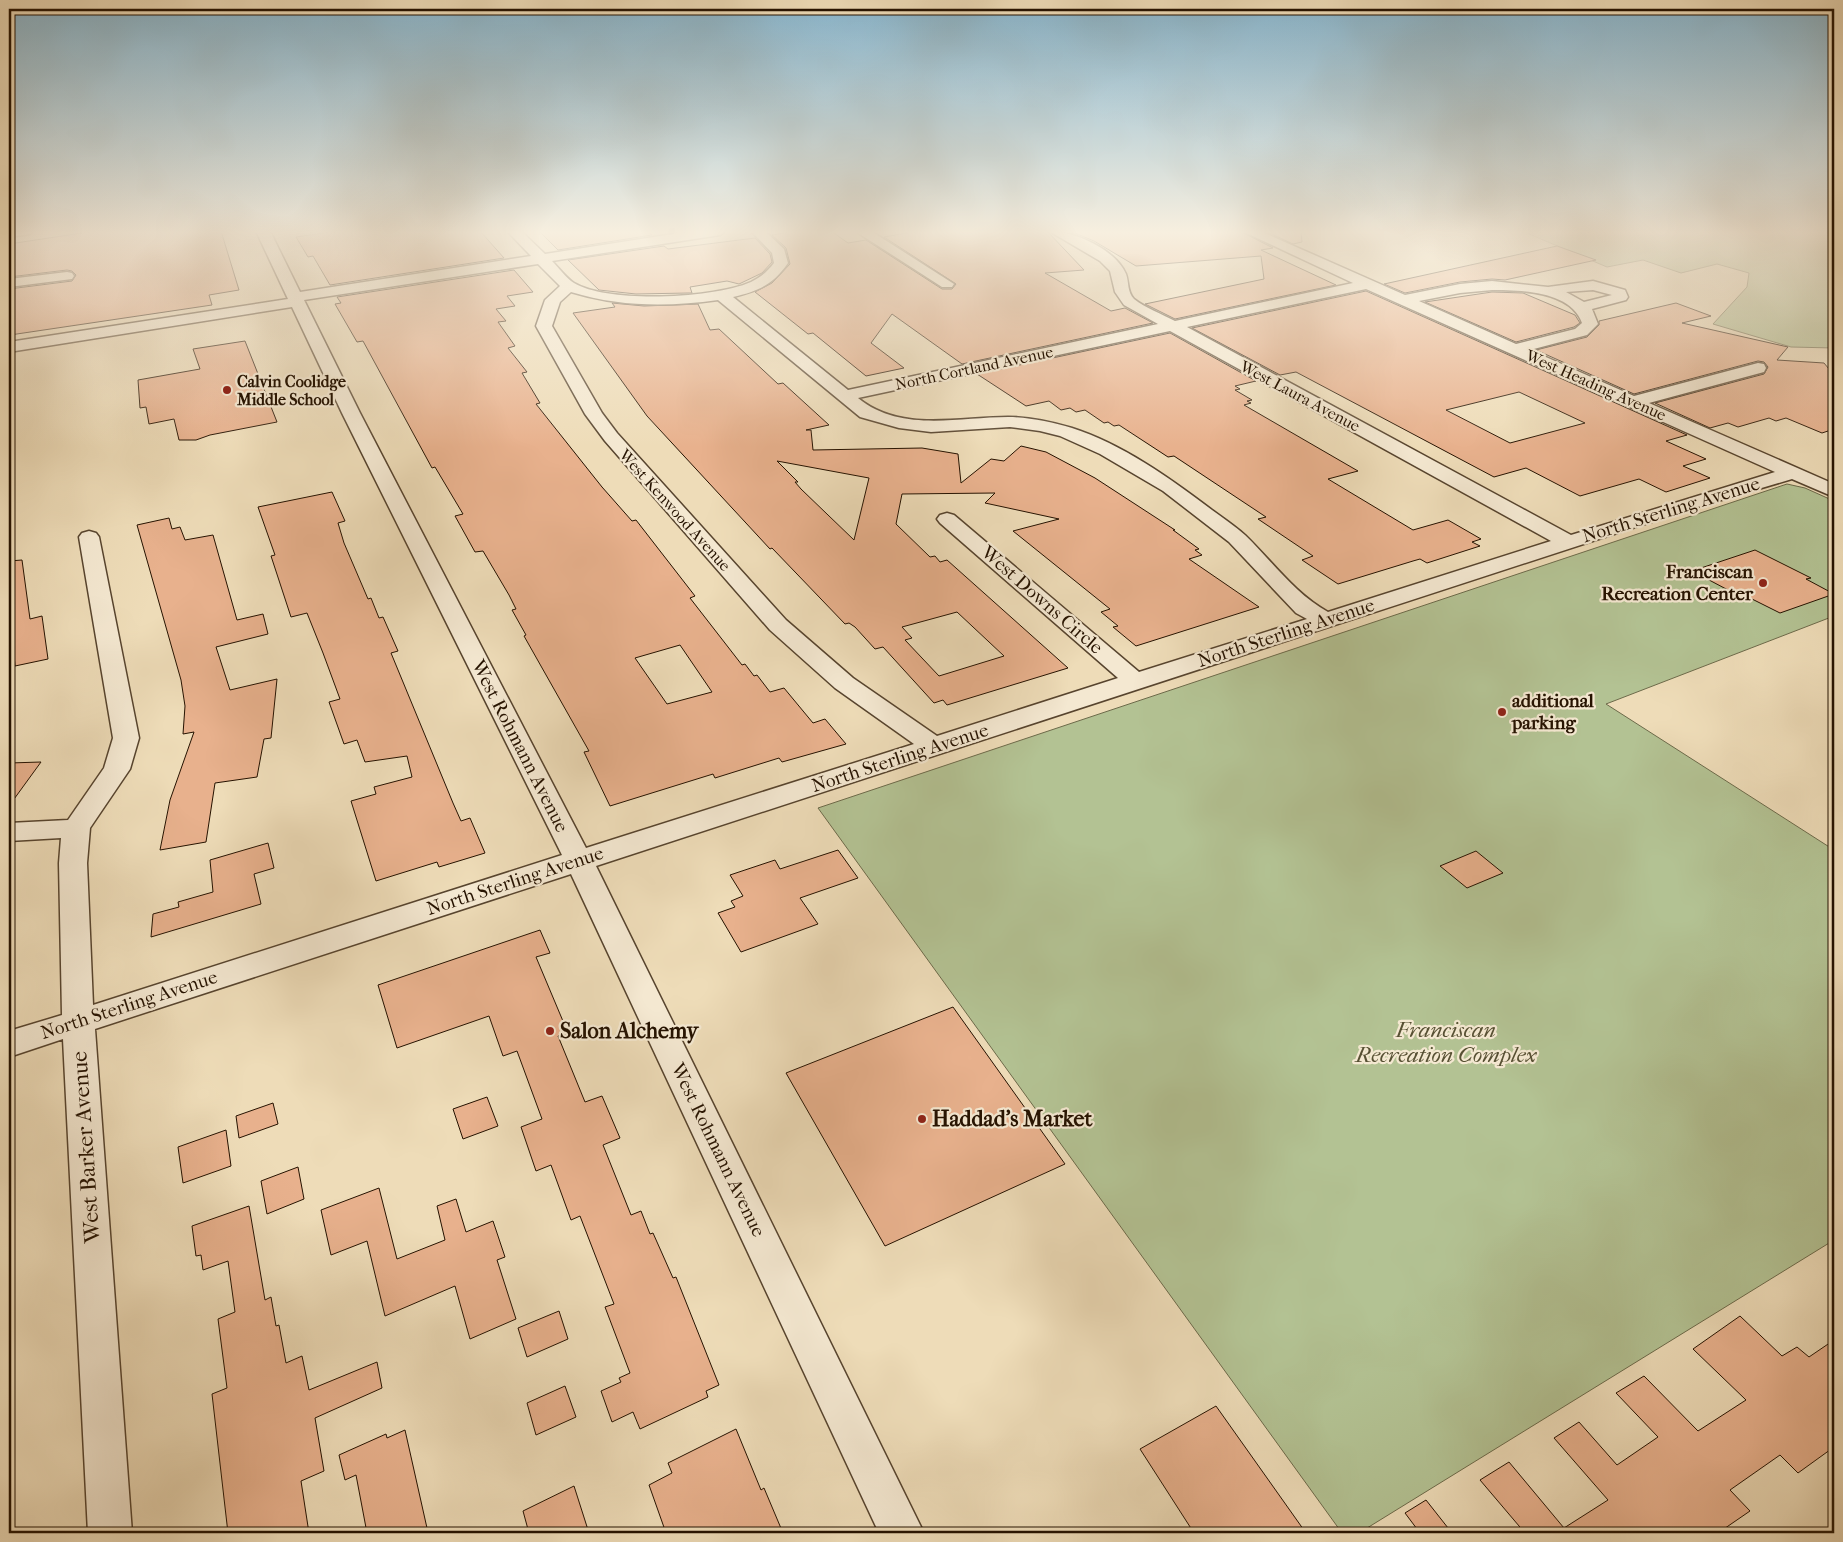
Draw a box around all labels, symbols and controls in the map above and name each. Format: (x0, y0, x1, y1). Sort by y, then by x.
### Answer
street label: North Cortland Avenue (893, 342, 1055, 394)
street label: West Heading Avenue (1522, 345, 1669, 425)
street label: West Laura Avenue (1236, 356, 1363, 436)
place label: Calvin Coolidge Middle School (236, 372, 346, 409)
marker: Calvin Coolidge Middle School (221, 384, 233, 396)
street label: West Kenwood Avenue (615, 444, 735, 575)
street label: North Sterling Avenue (1579, 472, 1763, 548)
street label: West Downs Circle (976, 541, 1107, 659)
place label: Franciscan Recreation Center (1601, 561, 1754, 605)
marker: Franciscan Recreation Center (1757, 577, 1769, 589)
street label: North Sterling Avenue (1195, 594, 1377, 672)
street label: West Rohmann Avenue (467, 655, 573, 836)
place label: additional parking (1511, 690, 1595, 734)
marker: additional parking (1496, 706, 1508, 718)
street label: North Sterling Avenue (809, 719, 991, 797)
street label: North Sterling Avenue (424, 842, 606, 920)
street label: North Sterling Avenue (38, 966, 220, 1044)
park label: Franciscan Recreation Complex (1353, 1017, 1538, 1068)
place label: Salon Alchemy (560, 1018, 700, 1044)
marker: Salon Alchemy (544, 1025, 556, 1037)
street label: West Barker Avenue (66, 1050, 106, 1245)
street label: West Rohmann Avenue (666, 1059, 770, 1240)
place label: Haddad's Market (932, 1106, 1093, 1132)
marker: Haddad's Market (916, 1113, 928, 1125)

